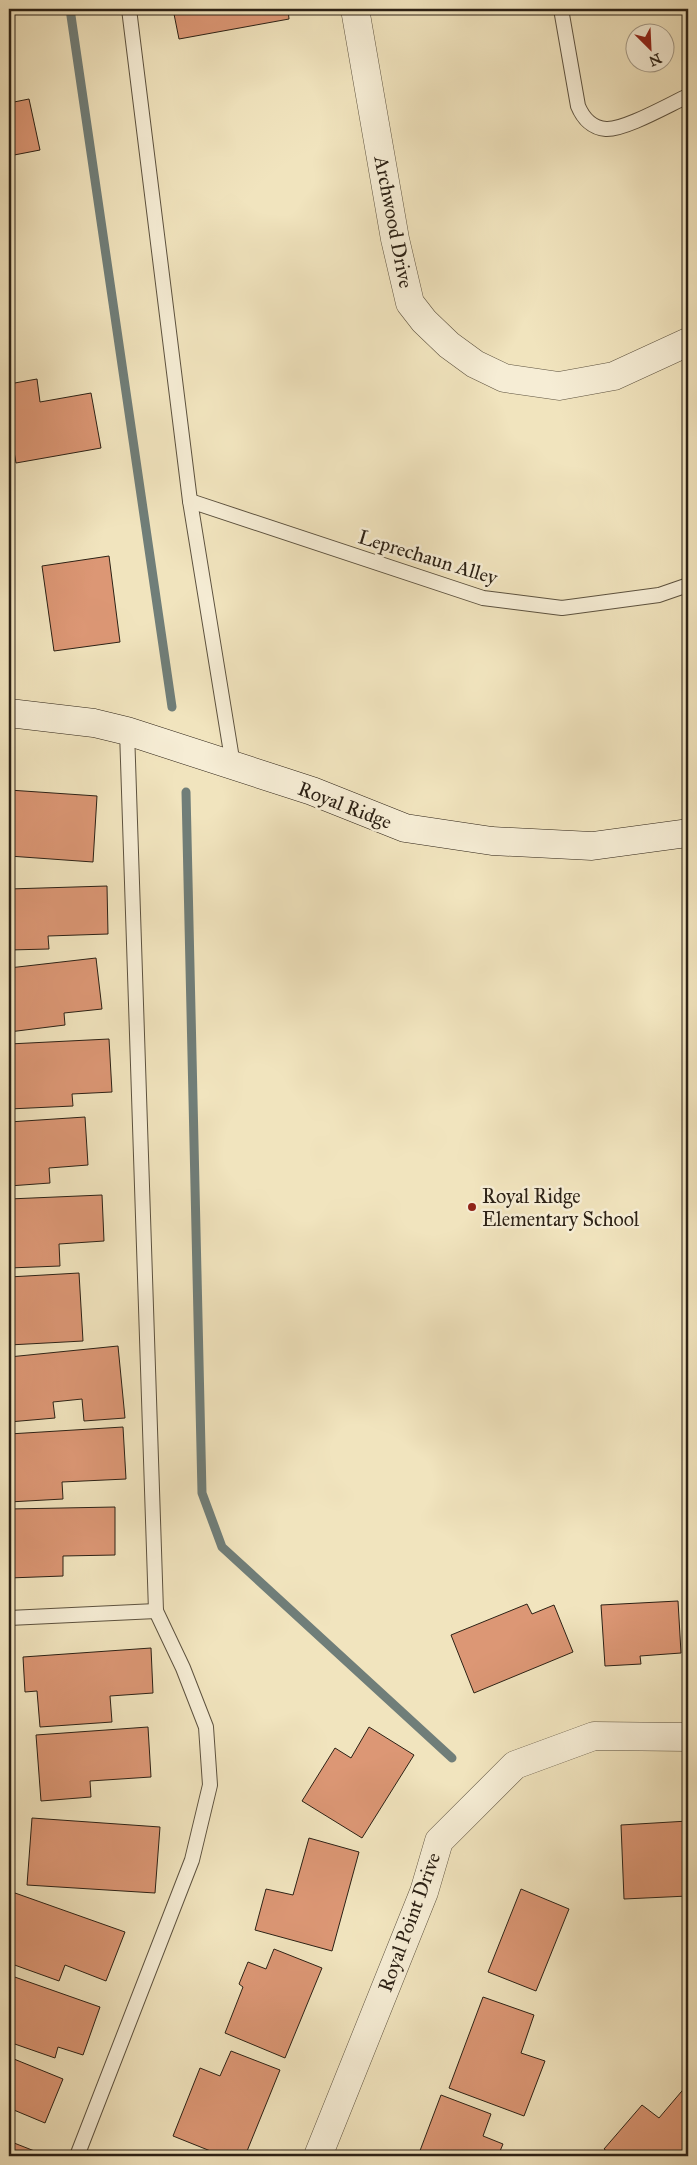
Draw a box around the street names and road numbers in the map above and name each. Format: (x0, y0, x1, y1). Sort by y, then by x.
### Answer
street label: Archwood Drive (369, 153, 419, 290)
street label: Leprechaun Alley (355, 524, 501, 590)
street label: Royal Ridge (294, 776, 395, 835)
street label: Royal Point Drive (373, 1849, 445, 1995)

